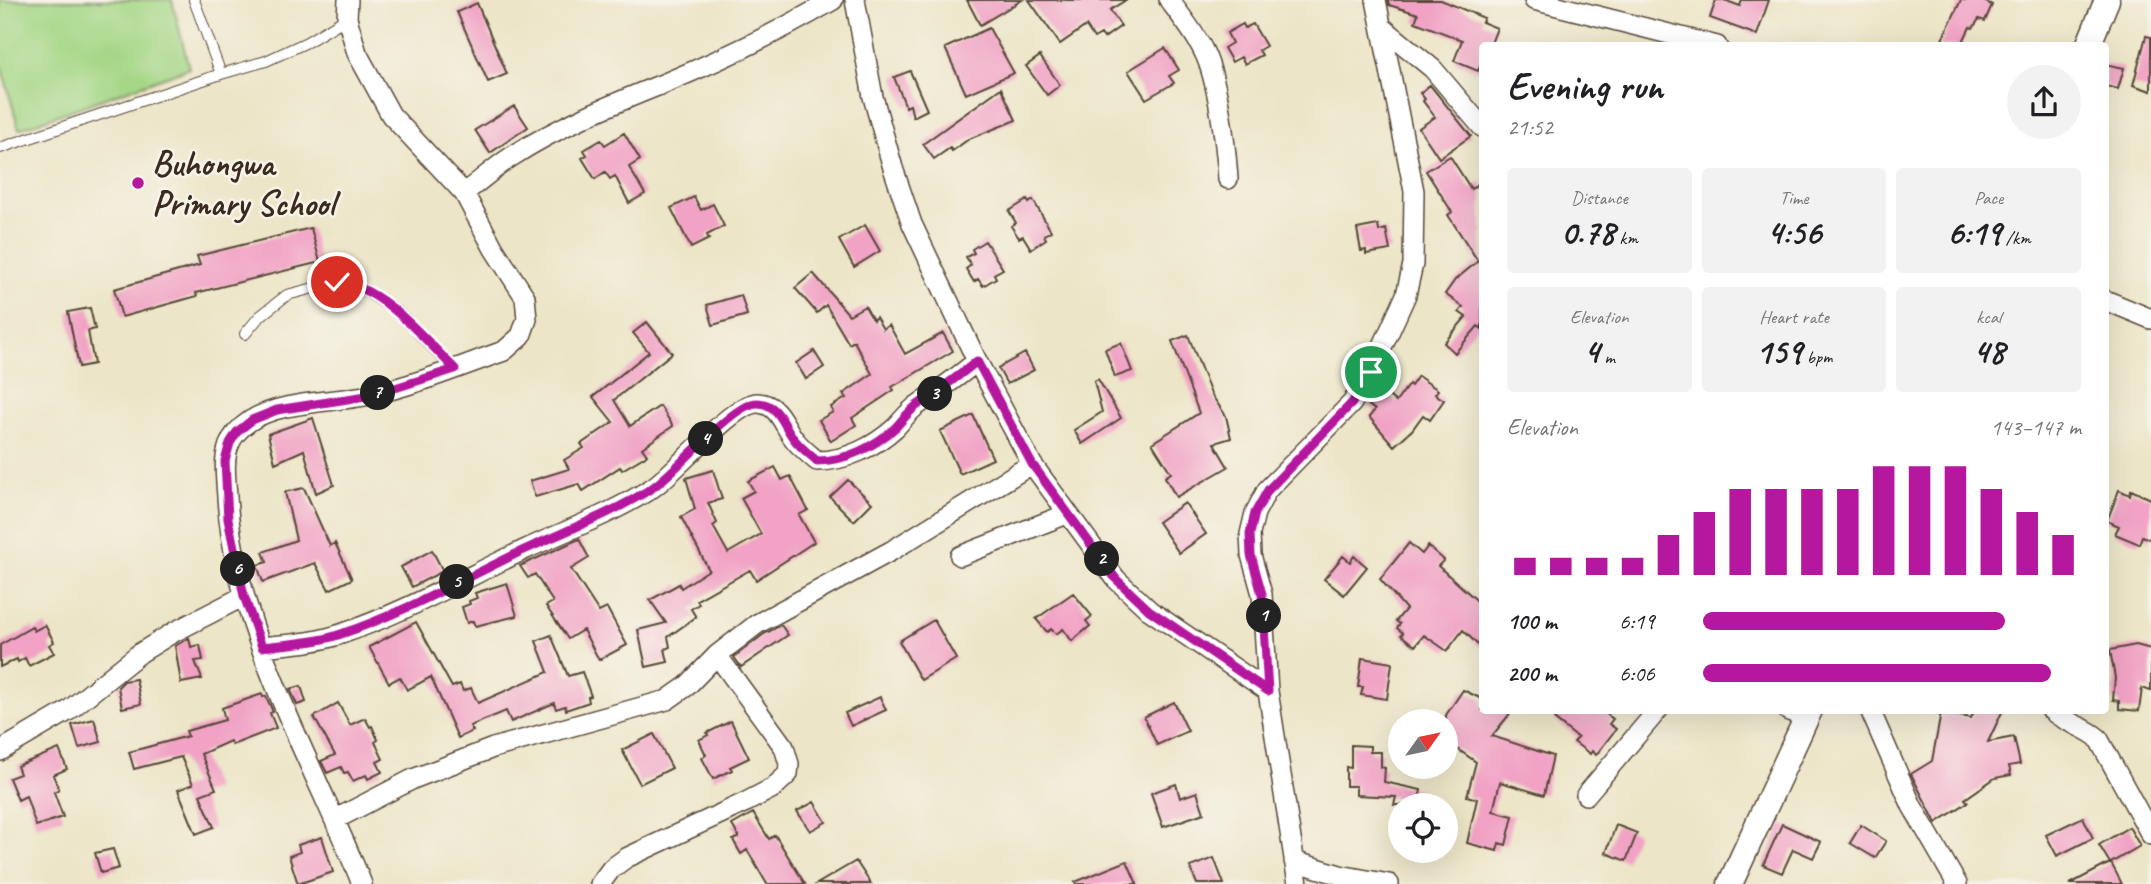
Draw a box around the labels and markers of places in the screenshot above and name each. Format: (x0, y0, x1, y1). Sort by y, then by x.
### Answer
place label: Buhongwa Primary School (152, 141, 341, 226)
marker: Buhongwa Primary School (130, 175, 146, 191)
pin (307, 252, 367, 312)
pin (1341, 342, 1401, 402)
pin: 7 (360, 376, 396, 410)
pin: 3 (918, 376, 953, 412)
pin: 4 (688, 422, 724, 457)
pin: 2 (1084, 542, 1120, 576)
pin: 6 (220, 552, 256, 586)
pin: 5 (440, 564, 475, 600)
pin: 1 (1246, 598, 1282, 634)

